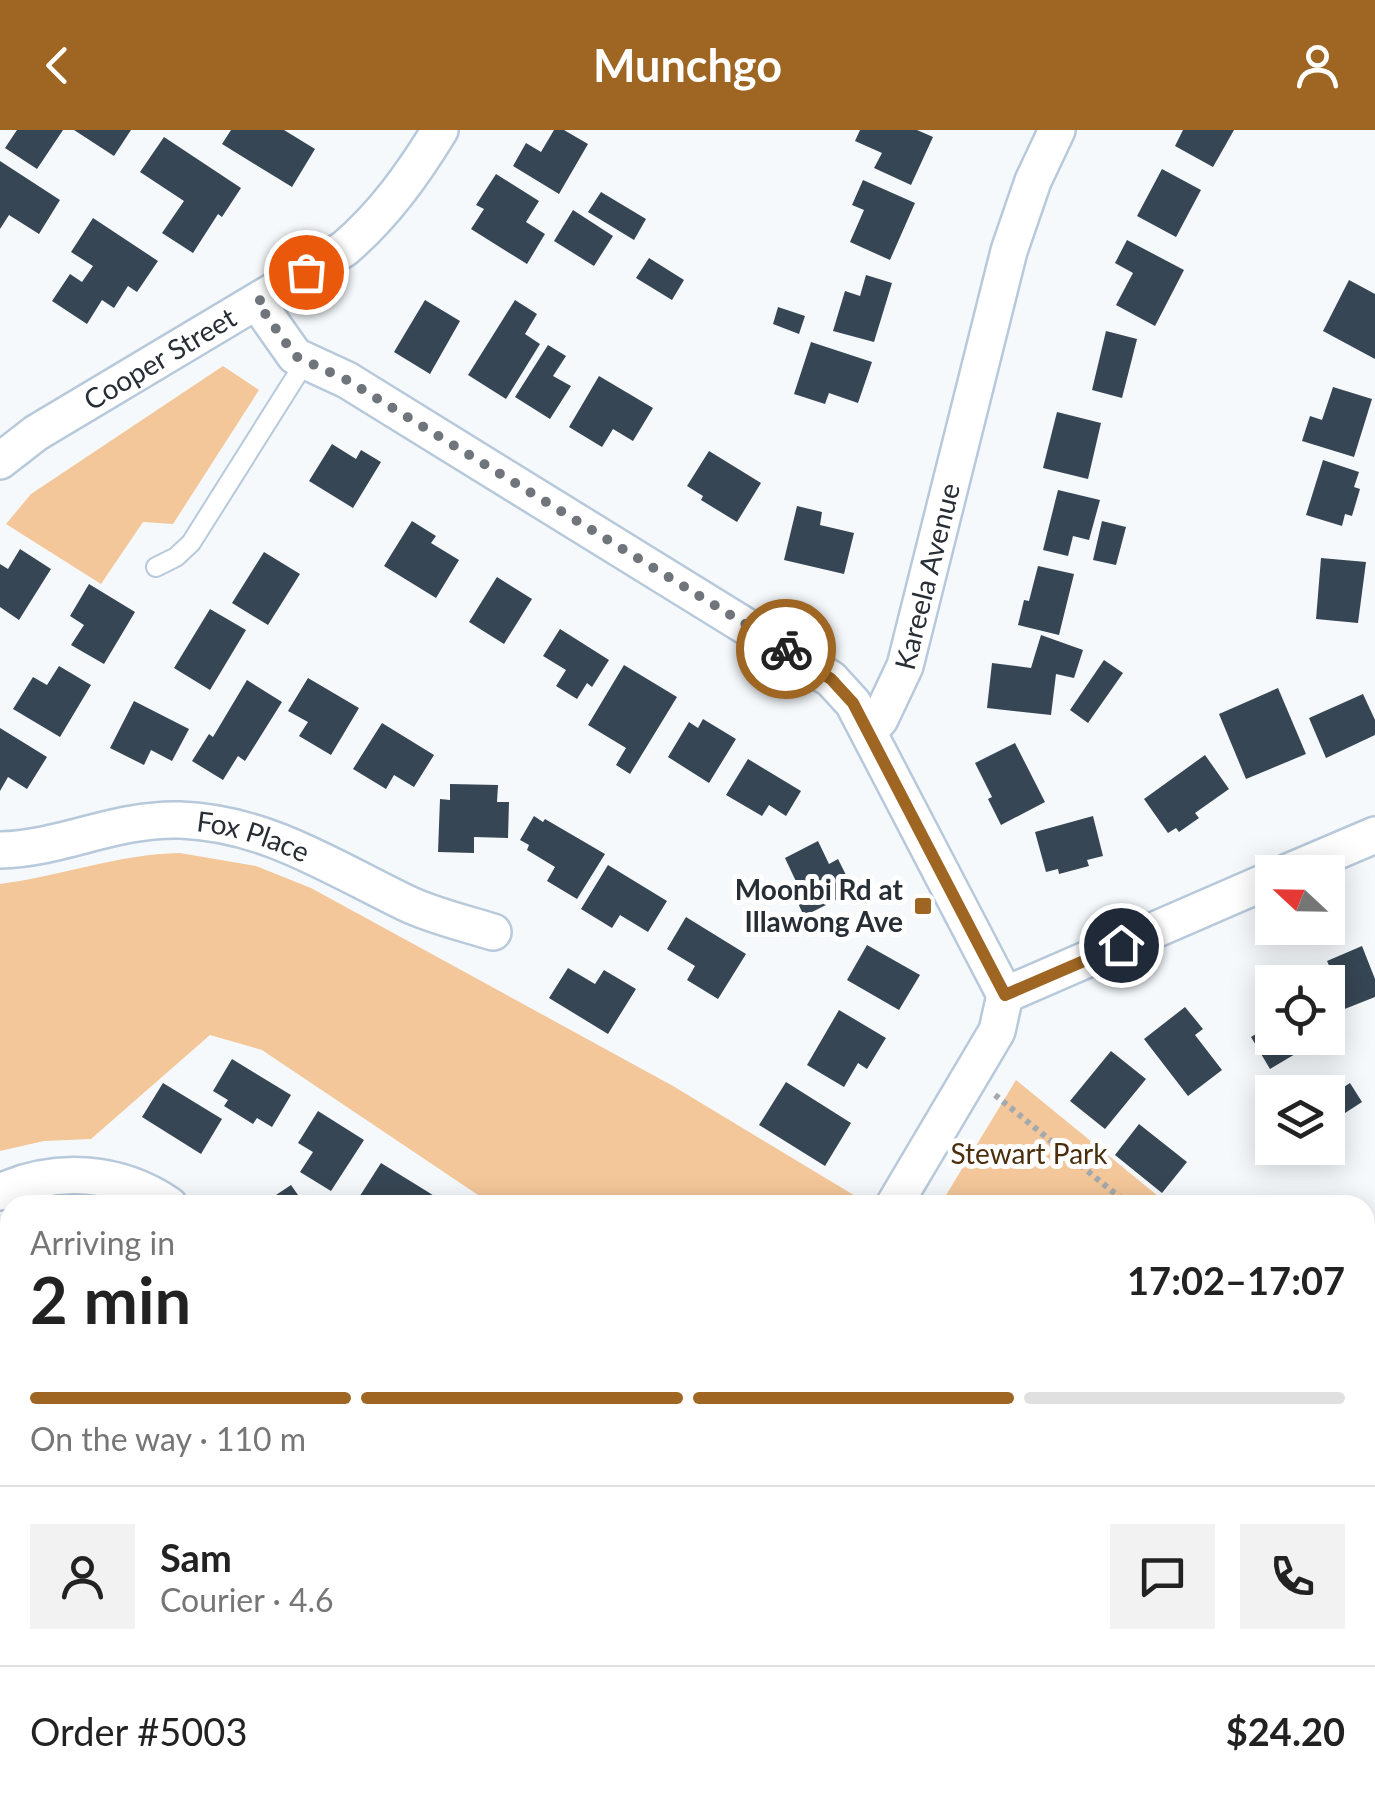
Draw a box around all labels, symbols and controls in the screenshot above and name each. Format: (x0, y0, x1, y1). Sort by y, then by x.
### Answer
icon: back (30, 38, 85, 93)
text: Munchgo (593, 38, 782, 92)
icon: person (1290, 38, 1345, 93)
pin (264, 230, 349, 315)
icon: bag (279, 245, 334, 300)
street label: Cooper Street (77, 300, 242, 417)
street label: Kareela Avenue (887, 479, 966, 673)
courier (736, 599, 836, 699)
icon: bike (759, 622, 814, 677)
street label: Fox Place (195, 803, 315, 868)
north arrow (1255, 855, 1345, 945)
map controls (1255, 855, 1345, 1165)
place label: Moonbi Rd at Illawong Ave (735, 872, 904, 938)
marker: Moonbi Rd at Illawong Ave (912, 895, 934, 917)
pin (1079, 903, 1164, 988)
icon: home (1094, 918, 1149, 973)
button: locate (1255, 965, 1345, 1055)
button: layers (1255, 1075, 1345, 1165)
park label: Stewart Park (950, 1136, 1108, 1170)
text: Arriving in (30, 1223, 175, 1262)
text: 17:02–17:07 (1127, 1257, 1345, 1303)
text: 2 min (30, 1260, 191, 1338)
text: On the way · 110 m (30, 1419, 306, 1458)
button: person (30, 1524, 135, 1629)
button: chat (1110, 1524, 1215, 1629)
button: phone (1240, 1524, 1345, 1629)
text: Sam (160, 1534, 232, 1580)
text: Courier · 4.6 (160, 1580, 334, 1619)
text: Order #5003 (30, 1708, 247, 1754)
text: $24.20 (1226, 1708, 1345, 1754)

